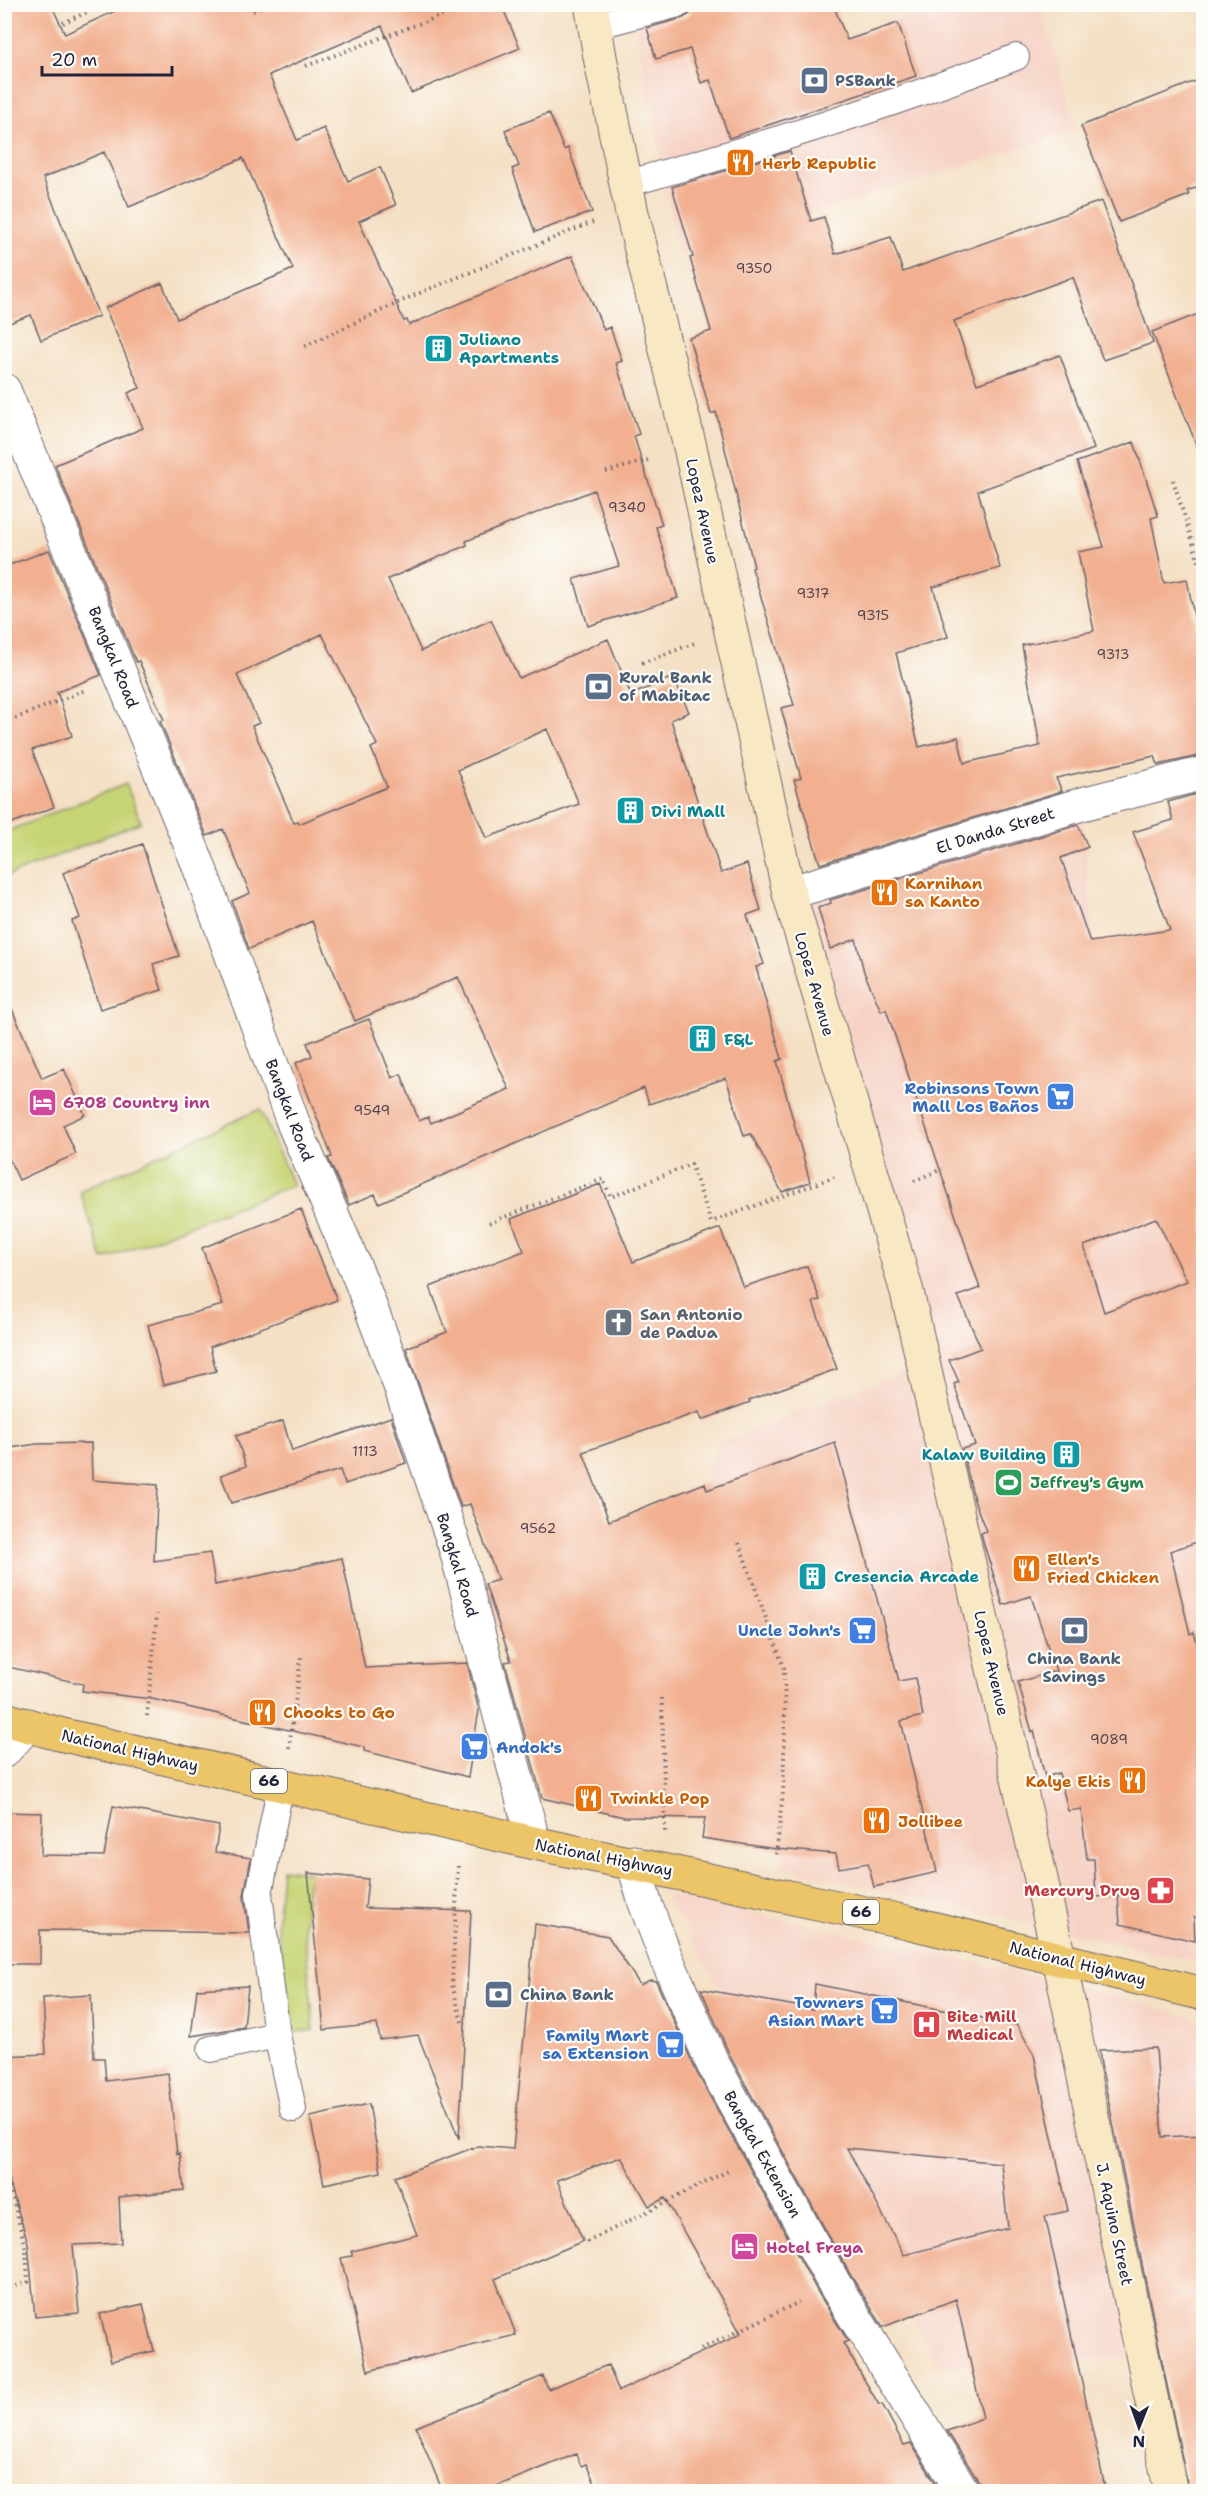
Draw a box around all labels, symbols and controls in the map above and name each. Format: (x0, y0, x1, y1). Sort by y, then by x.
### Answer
scale bar (42, 39, 172, 77)
text: 20 m (51, 48, 97, 72)
bank icon: PSBank (798, 64, 830, 96)
place label: PSBank (835, 70, 896, 91)
restaurant icon: Herb Republic (725, 147, 757, 179)
place label: Herb Republic (762, 153, 876, 174)
house number: 9350 (736, 259, 772, 277)
place label: Juliano Apartments (459, 329, 559, 368)
building icon: Juliano Apartments (422, 332, 454, 364)
street label: Lopez Avenue (681, 456, 724, 566)
house number: 9340 (608, 498, 646, 516)
house number: 9317 (796, 584, 830, 602)
street label: Bangkal Road (84, 603, 143, 711)
house number: 9315 (857, 606, 889, 624)
house number: 9313 (1096, 645, 1130, 663)
place label: Rural Bank of Mabitac (619, 667, 712, 706)
bank icon: Rural Bank of Mabitac (582, 670, 614, 702)
building icon: Divi Mall (614, 795, 646, 827)
place label: Divi Mall (651, 801, 726, 822)
street label: El Danda Street (933, 803, 1057, 858)
place label: Karnihan sa Kanto (905, 873, 983, 912)
restaurant icon: Karnihan sa Kanto (868, 876, 900, 908)
street label: Lopez Avenue (790, 930, 839, 1039)
building icon: F&L (687, 1023, 719, 1055)
place label: F&L (724, 1029, 753, 1050)
street label: Bangkal Road (260, 1056, 319, 1164)
place label: Robinsons Town Mall Los Baños (905, 1078, 1039, 1117)
supermarket icon: Robinsons Town Mall Los Baños (1044, 1081, 1076, 1113)
hotel icon: 6708 Country inn (26, 1086, 58, 1118)
place label: 6708 Country inn (63, 1092, 210, 1113)
house number: 9549 (354, 1101, 390, 1119)
place label: San Antonio de Padua (640, 1304, 743, 1343)
church icon: San Antonio de Padua (603, 1307, 635, 1339)
building icon: Kalaw Building (1051, 1438, 1083, 1470)
house number: 1113 (352, 1442, 378, 1460)
place label: Kalaw Building (922, 1444, 1046, 1465)
sports icon: Jeffrey's Gym (993, 1466, 1025, 1498)
place label: Jeffrey's Gym (1030, 1472, 1144, 1493)
street label: Bangkal Road (432, 1511, 483, 1620)
house number: 9562 (520, 1519, 556, 1537)
place label: Ellen's Fried Chicken (1047, 1549, 1159, 1588)
restaurant icon: Ellen's Fried Chicken (1010, 1552, 1042, 1584)
building icon: Cresencia Arcade (797, 1560, 829, 1592)
place label: Cresencia Arcade (834, 1566, 980, 1587)
street label: Lopez Avenue (969, 1608, 1014, 1718)
supermarket icon: Uncle John's (846, 1614, 878, 1646)
bank icon: China Bank Savings (1058, 1614, 1090, 1646)
place label: Uncle John's (738, 1620, 841, 1641)
place label: China Bank Savings (1027, 1648, 1121, 1687)
restaurant icon: Chooks to Go (246, 1696, 278, 1728)
place label: Chooks to Go (283, 1702, 395, 1723)
street label: National Highway (59, 1725, 200, 1776)
house number: 9089 (1090, 1730, 1128, 1748)
supermarket icon: Andok's (459, 1731, 491, 1763)
place label: Andok's (496, 1737, 562, 1758)
restaurant icon: Kalye Ekis (1116, 1765, 1148, 1797)
road number: 66 (251, 1769, 287, 1793)
place label: Kalye Ekis (1026, 1771, 1111, 1792)
restaurant icon: Twinkle Pop (573, 1782, 605, 1814)
place label: Twinkle Pop (610, 1788, 710, 1809)
restaurant icon: Jollibee (861, 1805, 893, 1837)
place label: Jollibee (898, 1811, 964, 1832)
street label: National Highway (533, 1834, 675, 1881)
pharmacy icon: Mercury Drug (1145, 1874, 1177, 1906)
place label: Mercury Drug (1024, 1880, 1140, 1901)
road number: 66 (843, 1900, 879, 1924)
street label: National Highway (1007, 1936, 1148, 1991)
bank icon: China Bank (483, 1978, 515, 2010)
place label: China Bank (520, 1984, 614, 2005)
place label: Towners Asian Mart (768, 1992, 864, 2031)
supermarket icon: Towners Asian Mart (869, 1995, 901, 2027)
place label: Bite Mill Medical (947, 2006, 1017, 2045)
hospital icon: Bite Mill Medical (910, 2009, 942, 2041)
place label: Family Mart sa Extension (542, 2025, 649, 2064)
supermarket icon: Family Mart sa Extension (654, 2028, 686, 2060)
street label: Bangkal Extension (719, 2087, 806, 2222)
street label: J. Aquino Street (1091, 2161, 1138, 2287)
hotel icon: Hotel Freya (729, 2231, 761, 2263)
place label: Hotel Freya (766, 2237, 863, 2258)
north arrow (1109, 2397, 1169, 2457)
text: N (1132, 2431, 1145, 2452)

